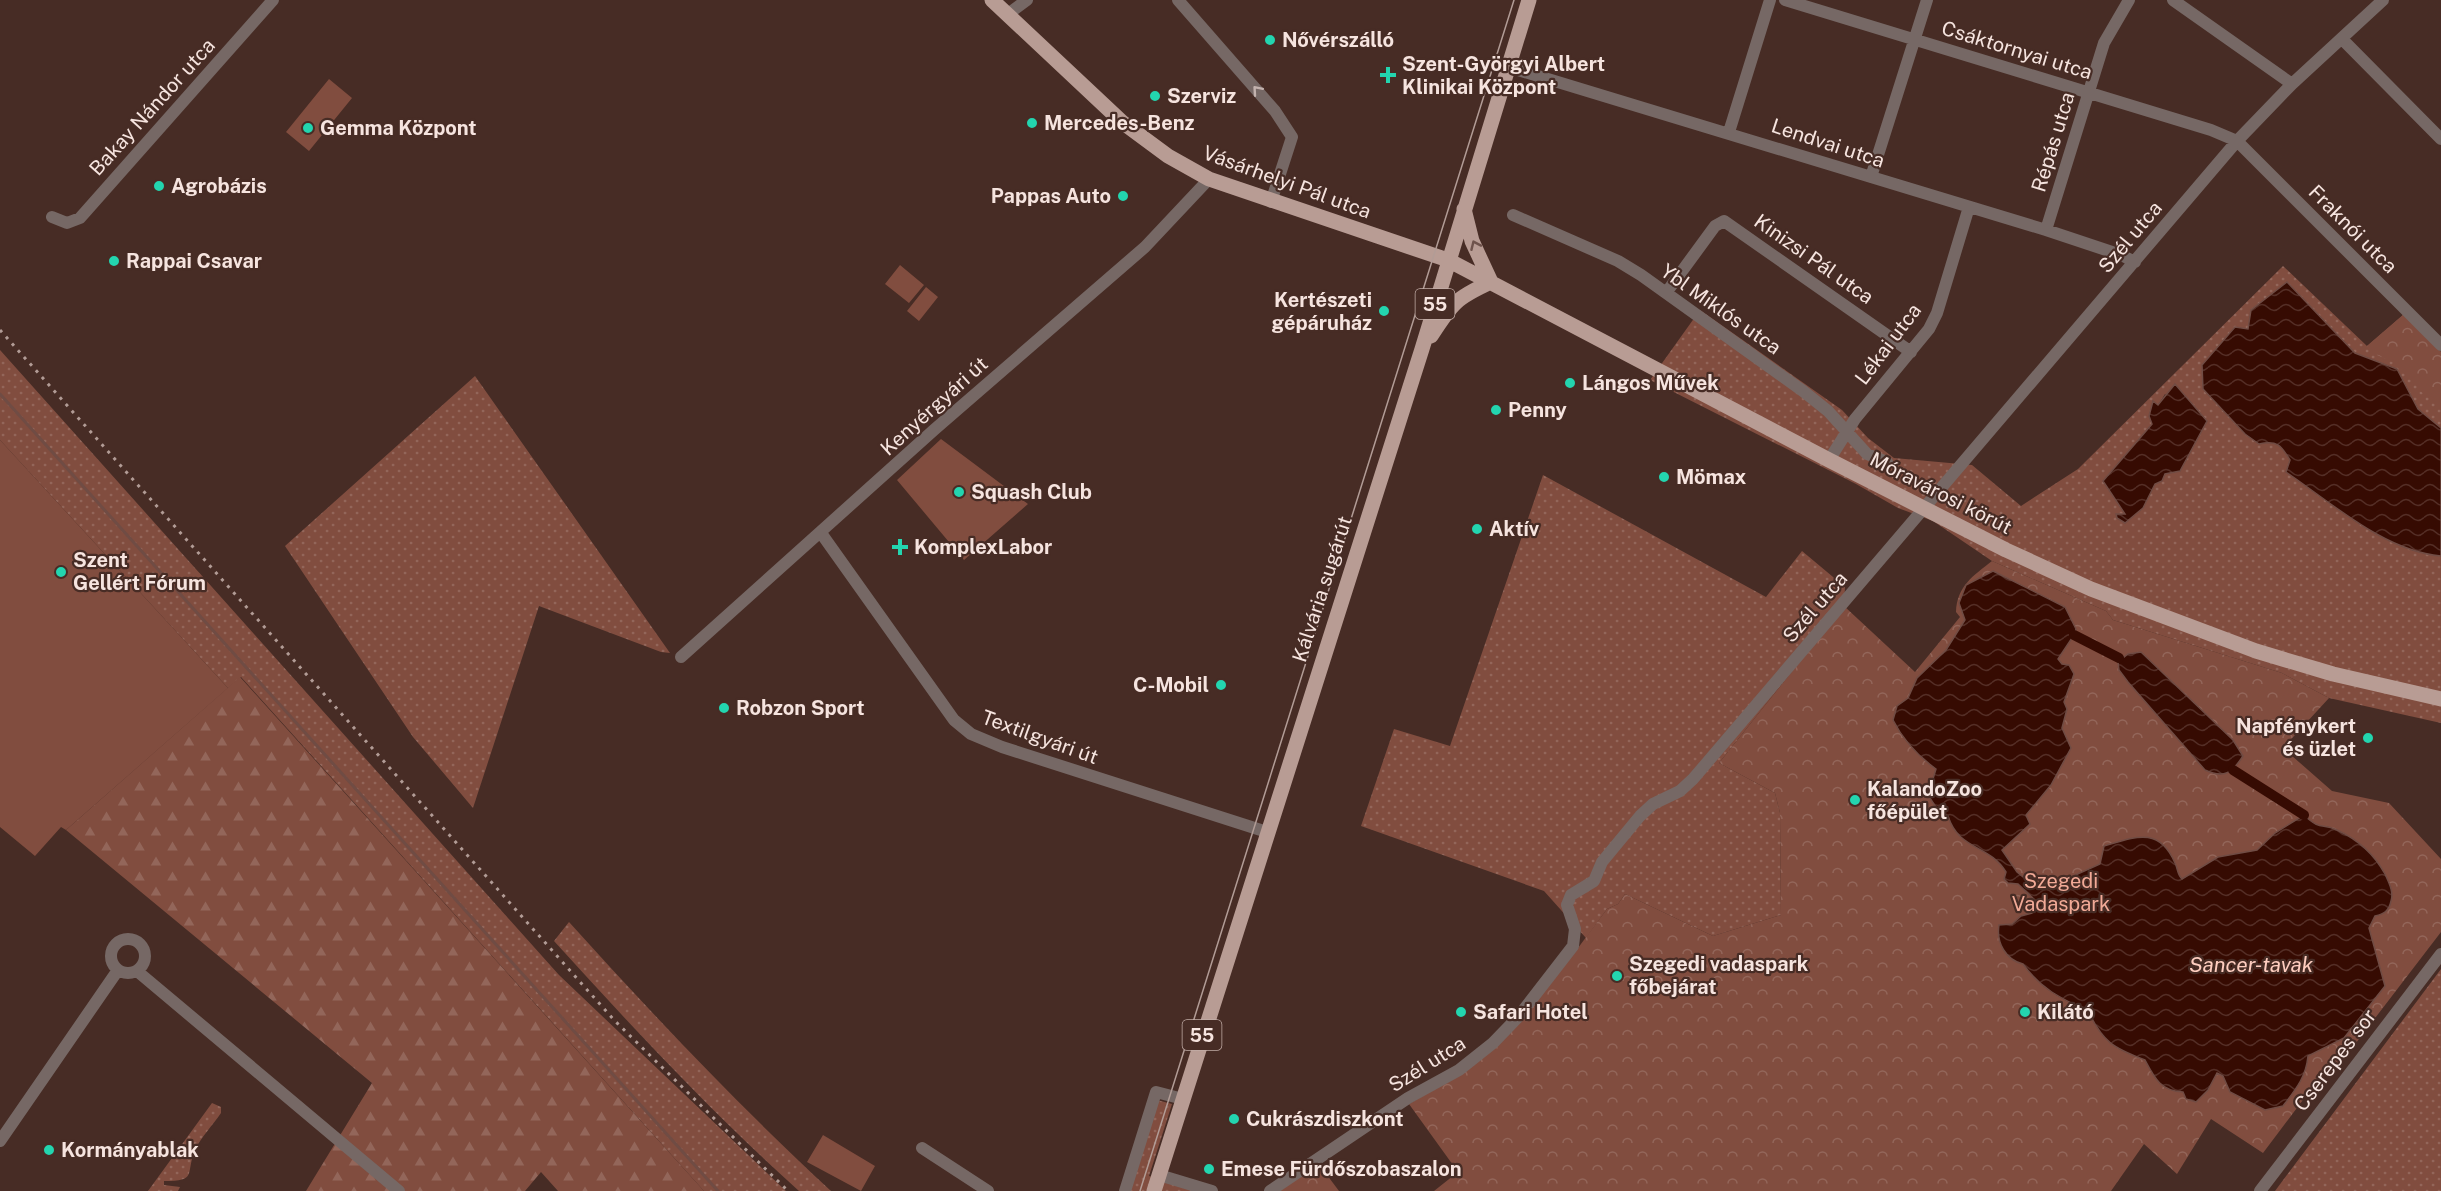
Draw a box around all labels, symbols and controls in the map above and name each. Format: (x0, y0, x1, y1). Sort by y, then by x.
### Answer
street label: Csáktornyai utca (1939, 16, 2095, 84)
place label: Nővérszálló (1282, 28, 1394, 52)
marker: Nővérszálló (1263, 33, 1277, 47)
street label: Bakay Nándor utca (84, 34, 220, 180)
place label: Szent-Györgyi Albert Klinikai Központ (1402, 52, 1605, 99)
marker: Szent-Györgyi Albert Klinikai Központ (1379, 66, 1397, 84)
place label: Szerviz (1167, 84, 1236, 108)
one-way arrow (1253, 86, 1264, 97)
marker: Szerviz (1148, 89, 1162, 103)
street label: Répás utca (2026, 89, 2080, 195)
place label: Mercedes-Benz (1044, 111, 1194, 135)
street label: Lendvai utca (1768, 113, 1888, 173)
place label: Gemma Központ (320, 116, 477, 140)
marker: Mercedes-Benz (1025, 116, 1039, 130)
marker: Gemma Központ (301, 121, 315, 135)
street label: Vásárhelyi Pál utca (1200, 140, 1374, 224)
place label: Agrobázis (171, 174, 267, 198)
marker: Agrobázis (152, 179, 166, 193)
street label: Fraknói utca (2304, 180, 2402, 278)
place label: Pappas Auto (991, 184, 1111, 208)
marker: Pappas Auto (1116, 189, 1130, 203)
street label: Szél utca (2093, 196, 2167, 278)
street label: Kinizsi Pál utca (1750, 209, 1878, 309)
one-way arrow (1470, 241, 1482, 252)
place label: Rappai Csavar (126, 249, 262, 273)
marker: Rappai Csavar (107, 254, 121, 268)
street label: Ybl Miklós utca (1656, 259, 1786, 359)
place label: Kertészeti gépáruház (1272, 288, 1372, 335)
road number: 55 (1416, 289, 1454, 319)
street label: Lékai utca (1850, 299, 1926, 389)
marker: Kertészeti gépáruház (1377, 304, 1391, 318)
street label: Kenyérgyári út (875, 352, 993, 460)
place label: Lángos Művek (1582, 371, 1719, 395)
marker: Lángos Művek (1563, 376, 1577, 390)
place label: Penny (1508, 398, 1567, 422)
marker: Penny (1489, 403, 1503, 417)
street label: Móravárosi körút (1866, 447, 2016, 539)
place label: Mömax (1676, 465, 1747, 489)
marker: Mömax (1657, 470, 1671, 484)
place label: Squash Club (971, 480, 1092, 504)
marker: Squash Club (952, 485, 966, 499)
street label: Kálvária sugárút (1287, 513, 1357, 665)
place label: Aktív (1489, 517, 1540, 541)
marker: Aktív (1470, 522, 1484, 536)
place label: KomplexLabor (914, 535, 1052, 559)
marker: KomplexLabor (891, 538, 909, 556)
place label: Szent Gellért Fórum (73, 548, 206, 595)
marker: Szent Gellért Fórum (54, 565, 68, 579)
street label: Szél utca (1778, 567, 1852, 647)
place label: C-Mobil (1133, 673, 1209, 697)
marker: C-Mobil (1214, 678, 1228, 692)
place label: Robzon Sport (736, 696, 865, 720)
marker: Robzon Sport (717, 701, 731, 715)
street label: Textilgyári út (979, 705, 1101, 769)
place label: Napfénykert és üzlet (2236, 714, 2356, 761)
marker: Napfénykert és üzlet (2361, 731, 2375, 745)
place label: KalandoZoo főépület (1867, 777, 1982, 824)
marker: KalandoZoo főépület (1848, 793, 1862, 807)
park label: Szegedi Vadaspark (2012, 869, 2110, 916)
place label: Szegedi vadaspark főbejárat (1629, 952, 1809, 999)
water label: Sancer-tavak (2189, 952, 2314, 977)
marker: Szegedi vadaspark főbejárat (1610, 969, 1624, 983)
place label: Safari Hotel (1473, 1000, 1588, 1024)
place label: Kilátó (2037, 1000, 2094, 1024)
street label: Cserepes sor (2289, 1004, 2381, 1116)
marker: Safari Hotel (1454, 1005, 1468, 1019)
marker: Kilátó (2018, 1005, 2032, 1019)
road number: 55 (1182, 1020, 1222, 1050)
street label: Szél utca (1384, 1031, 1470, 1097)
place label: Cukrászdiszkont (1246, 1107, 1404, 1131)
marker: Cukrászdiszkont (1227, 1112, 1241, 1126)
place label: Kormányablak (61, 1138, 199, 1162)
marker: Kormányablak (42, 1143, 56, 1157)
place label: Emese Fürdőszobaszalon (1221, 1157, 1462, 1181)
marker: Emese Fürdőszobaszalon (1202, 1162, 1216, 1176)

